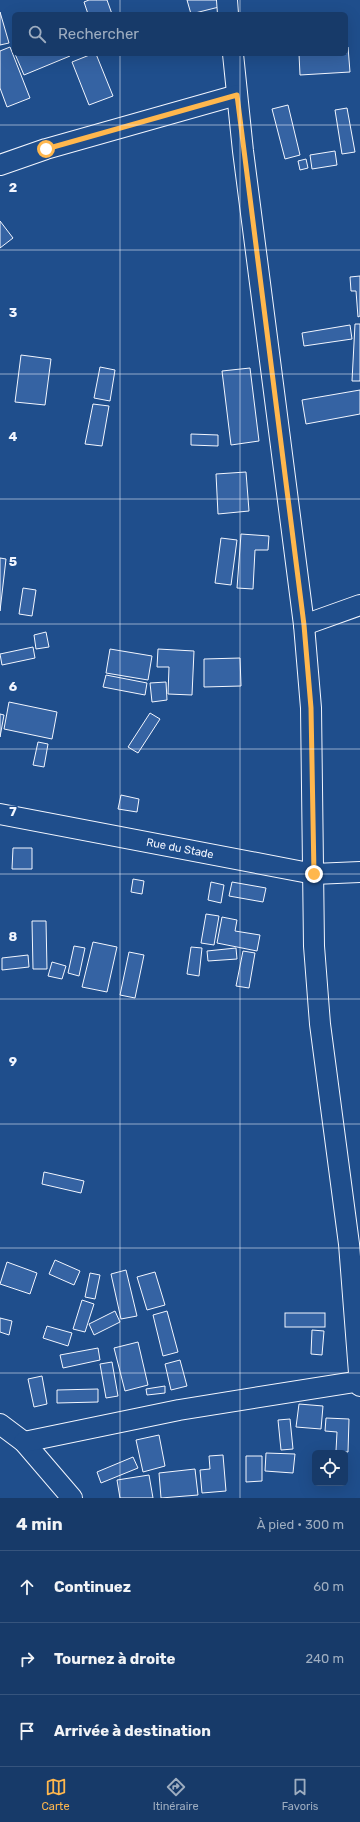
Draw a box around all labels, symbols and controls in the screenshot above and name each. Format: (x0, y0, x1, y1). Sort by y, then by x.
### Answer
search box (12, 12, 348, 56)
icon: search (26, 23, 48, 45)
text: Rechercher (58, 25, 139, 43)
route start (37, 140, 55, 158)
text: 2 (9, 180, 17, 195)
text: 3 (9, 305, 18, 320)
text: 4 (9, 429, 18, 444)
text: 5 (9, 554, 17, 569)
text: 6 (9, 679, 18, 694)
text: 7 (9, 804, 17, 819)
street label: Rue du Stade (145, 836, 215, 861)
route end (305, 865, 323, 883)
text: 8 (9, 929, 18, 944)
text: 9 (9, 1054, 17, 1069)
map controls (312, 1450, 348, 1486)
button: locate (312, 1450, 348, 1486)
text: 4 min (16, 1514, 63, 1534)
text: À pied · 300 m (257, 1517, 344, 1532)
icon: ahead (16, 1576, 38, 1598)
text: Continuez (54, 1578, 131, 1596)
text: 60 m (313, 1579, 344, 1594)
icon: right (16, 1648, 38, 1670)
text: Tournez à droite (54, 1650, 175, 1668)
text: 240 m (305, 1651, 344, 1666)
icon: arrive (16, 1720, 38, 1742)
text: Arrivée à destination (54, 1722, 211, 1740)
tab: Carte (42, 1776, 70, 1813)
tab: Itinéraire (153, 1776, 199, 1813)
tab: Favoris (282, 1776, 318, 1813)

